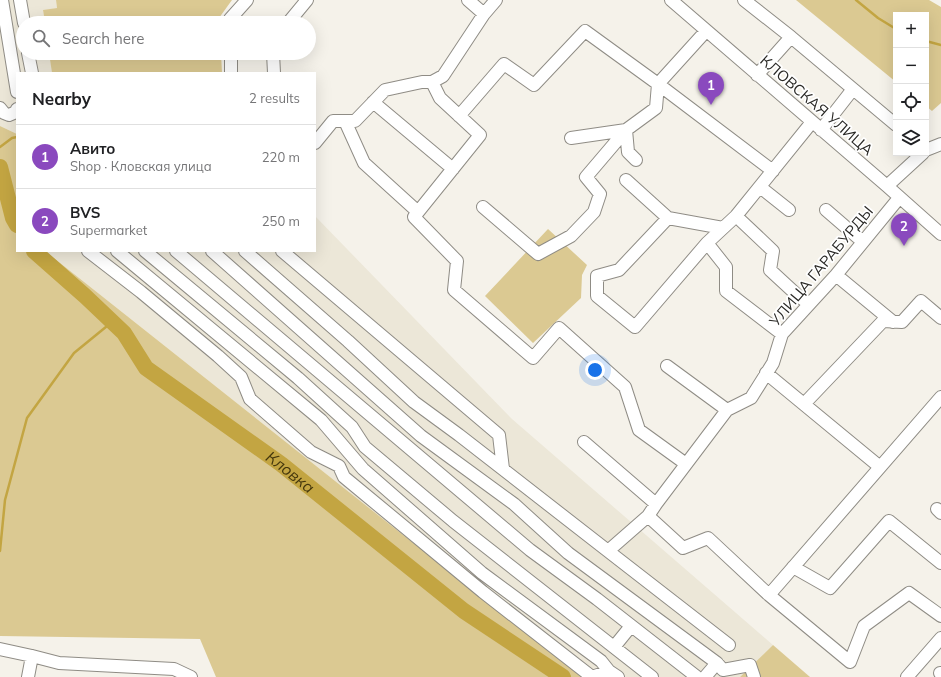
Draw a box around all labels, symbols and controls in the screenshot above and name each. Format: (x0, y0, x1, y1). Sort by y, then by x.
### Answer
map controls (893, 12, 929, 156)
button: + (893, 12, 929, 48)
search box (16, 16, 316, 60)
icon: search (30, 27, 52, 49)
text: Search here (62, 29, 144, 48)
button: − (893, 48, 929, 84)
street label: КЛОВСКАЯ УЛИЦА (756, 51, 878, 159)
pin: 1 (698, 72, 724, 105)
button: locate (893, 84, 929, 120)
text: Nearby (32, 88, 91, 109)
text: 2 results (249, 90, 300, 106)
button: layers (893, 120, 929, 156)
text: Авито (70, 139, 115, 158)
text: 1 (41, 149, 49, 165)
text: 220 m (262, 149, 300, 165)
text: Shop · Кловская улица (70, 158, 212, 174)
street label: УЛИЦА ГАРАБУРДЫ (764, 202, 877, 331)
text: BVS (70, 203, 101, 222)
text: 2 (41, 213, 49, 229)
text: 250 m (262, 213, 300, 229)
pin: 2 (891, 213, 917, 246)
text: Supermarket (70, 222, 147, 238)
your location (585, 360, 605, 380)
water label: Кловка (262, 447, 319, 497)

